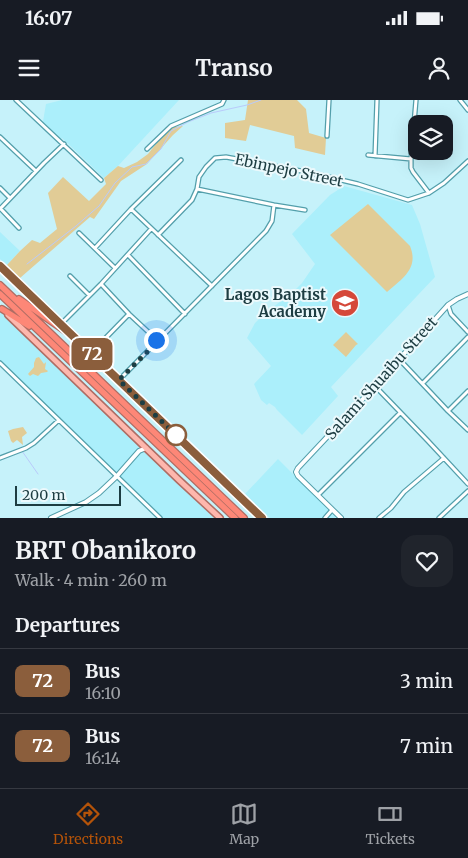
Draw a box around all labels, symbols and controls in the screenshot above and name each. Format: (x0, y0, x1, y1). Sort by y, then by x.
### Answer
text: 16:07 (25, 6, 72, 30)
icon: menu (15, 54, 43, 82)
text: Transo (195, 54, 273, 82)
icon: person (425, 54, 453, 82)
map controls (408, 115, 453, 160)
button: layers (408, 115, 453, 160)
street label: Ebinpejo Street (233, 149, 345, 191)
place label: Lagos Baptist Academy (225, 285, 326, 321)
school or university icon: Lagos Baptist Academy (330, 288, 360, 318)
street label: Salami Shuaibu Street (321, 313, 441, 443)
your location (144, 328, 169, 353)
line badge: 72 (70, 338, 114, 370)
text: 72 (81, 342, 103, 365)
unlabelled marker (165, 424, 187, 446)
scale bar (15, 483, 121, 506)
text: 200 m (22, 486, 65, 504)
text: BRT Obanikoro (15, 535, 196, 566)
button: heart (401, 535, 453, 587)
text: Walk · 4 min · 260 m (15, 570, 167, 590)
text: Departures (15, 613, 120, 637)
text: Bus (85, 659, 120, 683)
text: 72 (32, 669, 53, 692)
text: 3 min (400, 669, 453, 693)
text: 16:10 (85, 683, 121, 703)
text: Bus (85, 724, 120, 748)
text: 72 (32, 734, 53, 757)
text: 7 min (400, 734, 453, 758)
text: 16:14 (85, 748, 120, 768)
tab: Directions (53, 800, 123, 848)
tab: Map (229, 800, 259, 848)
tab: Tickets (365, 800, 415, 848)

